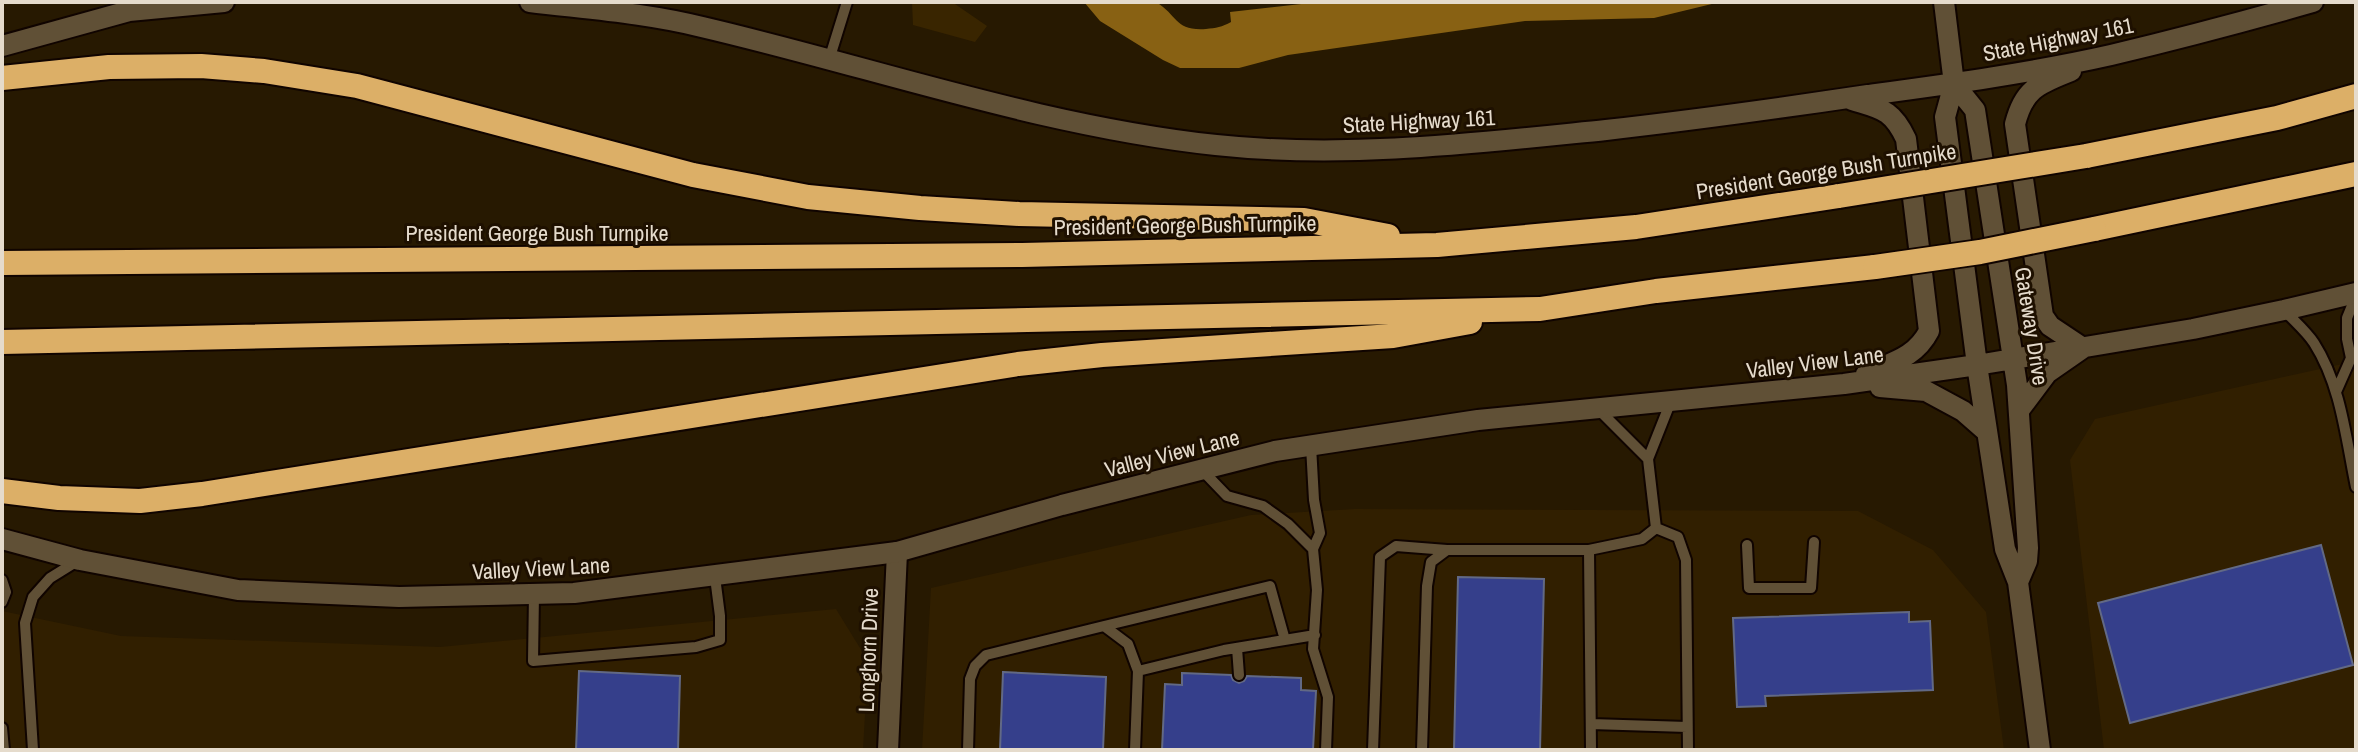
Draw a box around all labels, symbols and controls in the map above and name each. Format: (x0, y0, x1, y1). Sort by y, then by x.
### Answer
street label: State Highway 161 (1980, 10, 2136, 68)
street label: State Highway 161 (1342, 102, 1496, 140)
street label: President George Bush Turnpike (1694, 136, 1958, 206)
street label: President George Bush Turnpike (1053, 208, 1317, 242)
street label: President George Bush Turnpike (406, 218, 668, 248)
street label: Gateway Drive (2008, 265, 2056, 387)
street label: Valley View Lane (1745, 339, 1885, 385)
street label: Valley View Lane (1102, 422, 1242, 484)
street label: Valley View Lane (471, 549, 611, 587)
street label: Longhorn Drive (851, 587, 885, 713)

